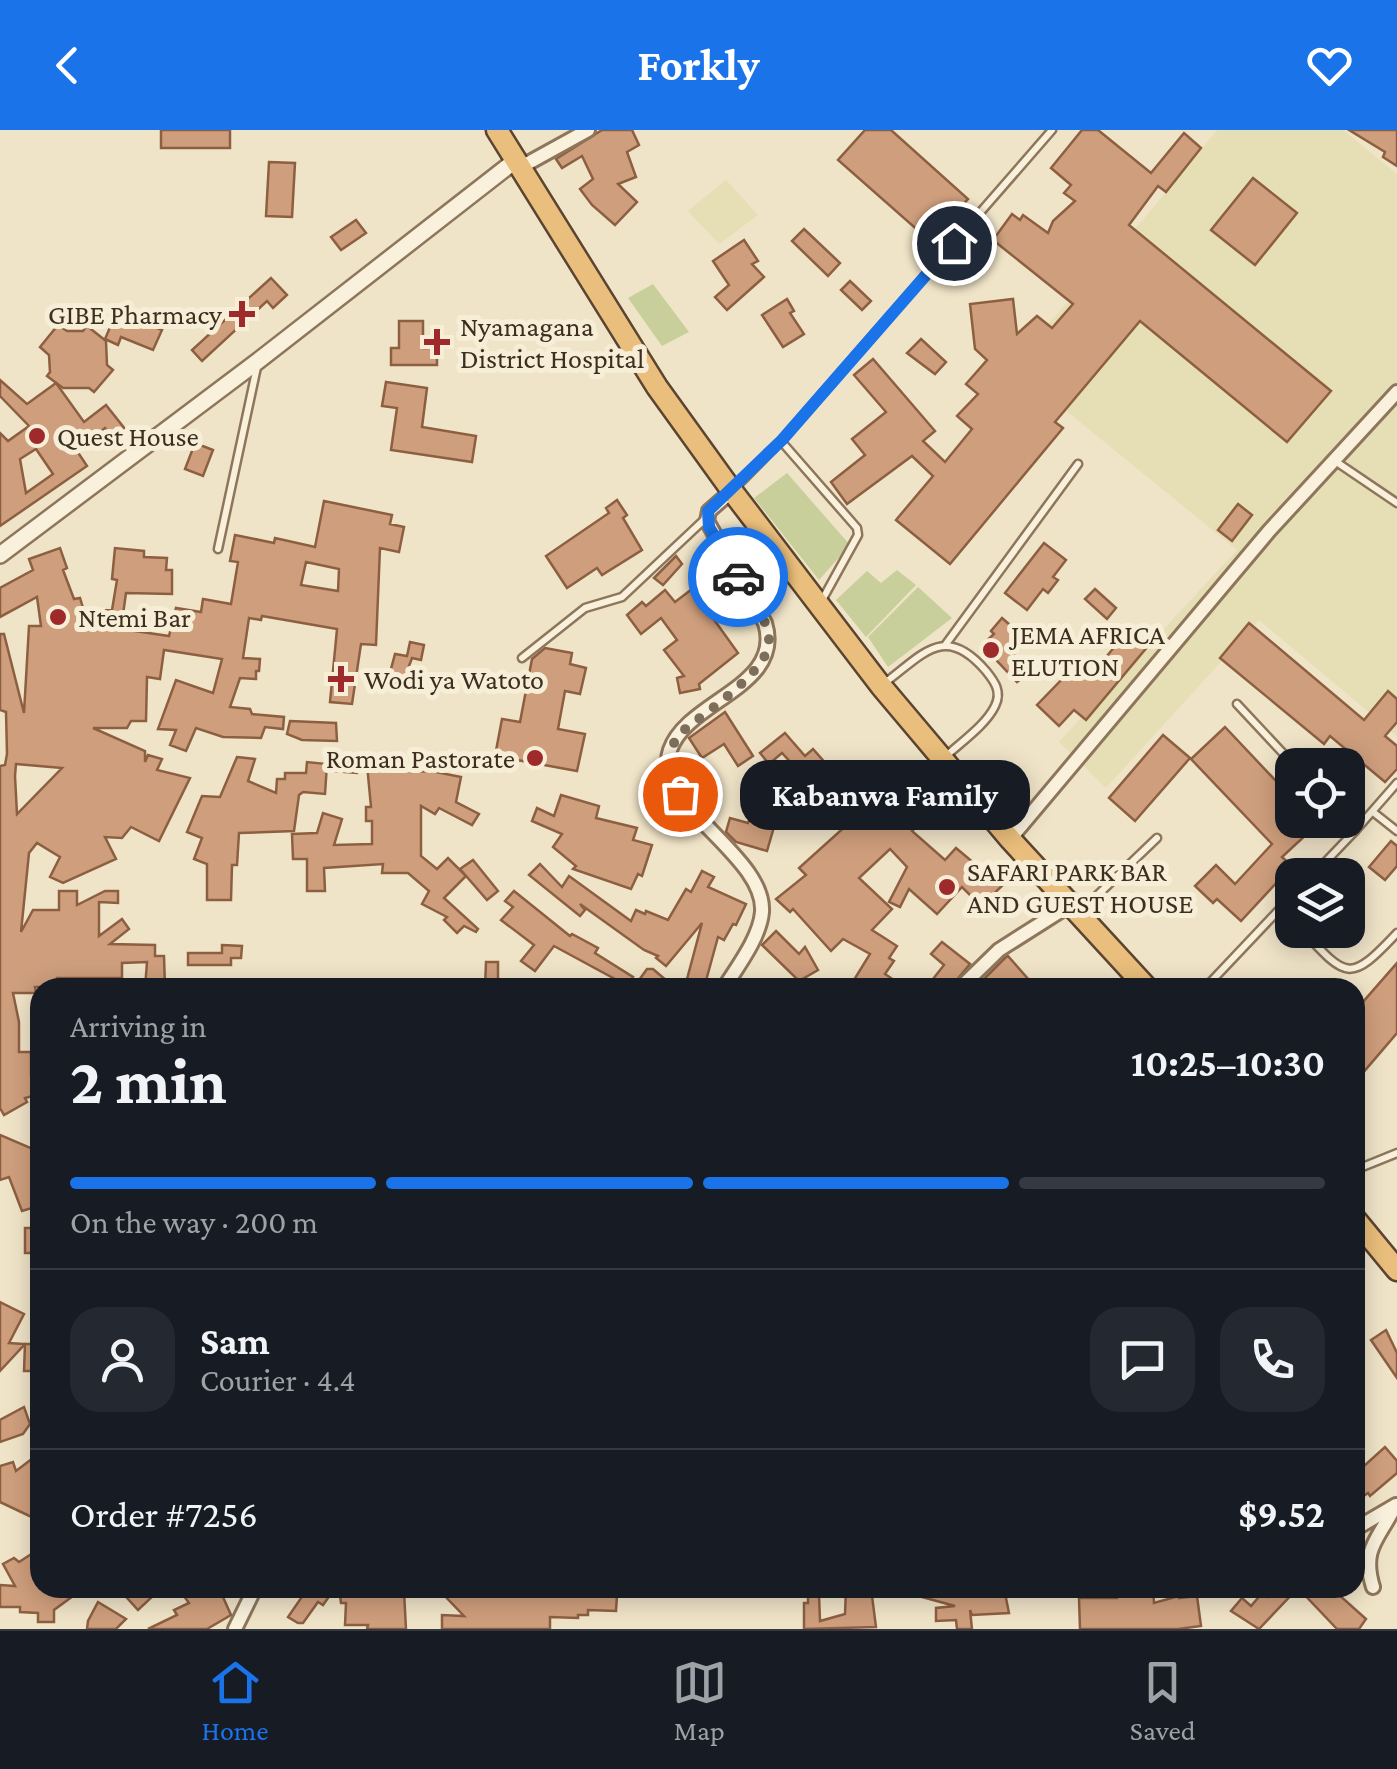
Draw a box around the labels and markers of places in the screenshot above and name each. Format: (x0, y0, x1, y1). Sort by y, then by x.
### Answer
pin (912, 201, 997, 286)
place label: GIBE Pharmacy (48, 299, 223, 330)
marker: GIBE Pharmacy (231, 303, 253, 325)
place label: Nyamagana District Hospital (460, 311, 644, 374)
marker: Nyamagana District Hospital (424, 329, 450, 355)
place label: Quest House (57, 421, 199, 452)
marker: Quest House (26, 425, 48, 447)
place label: Ntemi Bar (78, 602, 191, 633)
marker: Ntemi Bar (47, 606, 69, 628)
place label: JEMA AFRICA ELUTION (1008, 619, 1165, 682)
marker: JEMA AFRICA ELUTION (980, 639, 1002, 661)
place label: Wodi ya Watoto (364, 664, 544, 695)
marker: Wodi ya Watoto (328, 666, 354, 692)
place label: Roman Pastorate (326, 743, 515, 774)
marker: Roman Pastorate (524, 747, 546, 769)
pin (638, 752, 723, 837)
callout: Kabanwa Family (740, 759, 1030, 829)
place label: SAFARI PARK BAR AND GUEST HOUSE (967, 856, 1193, 919)
marker: SAFARI PARK BAR AND GUEST HOUSE (936, 876, 958, 898)

